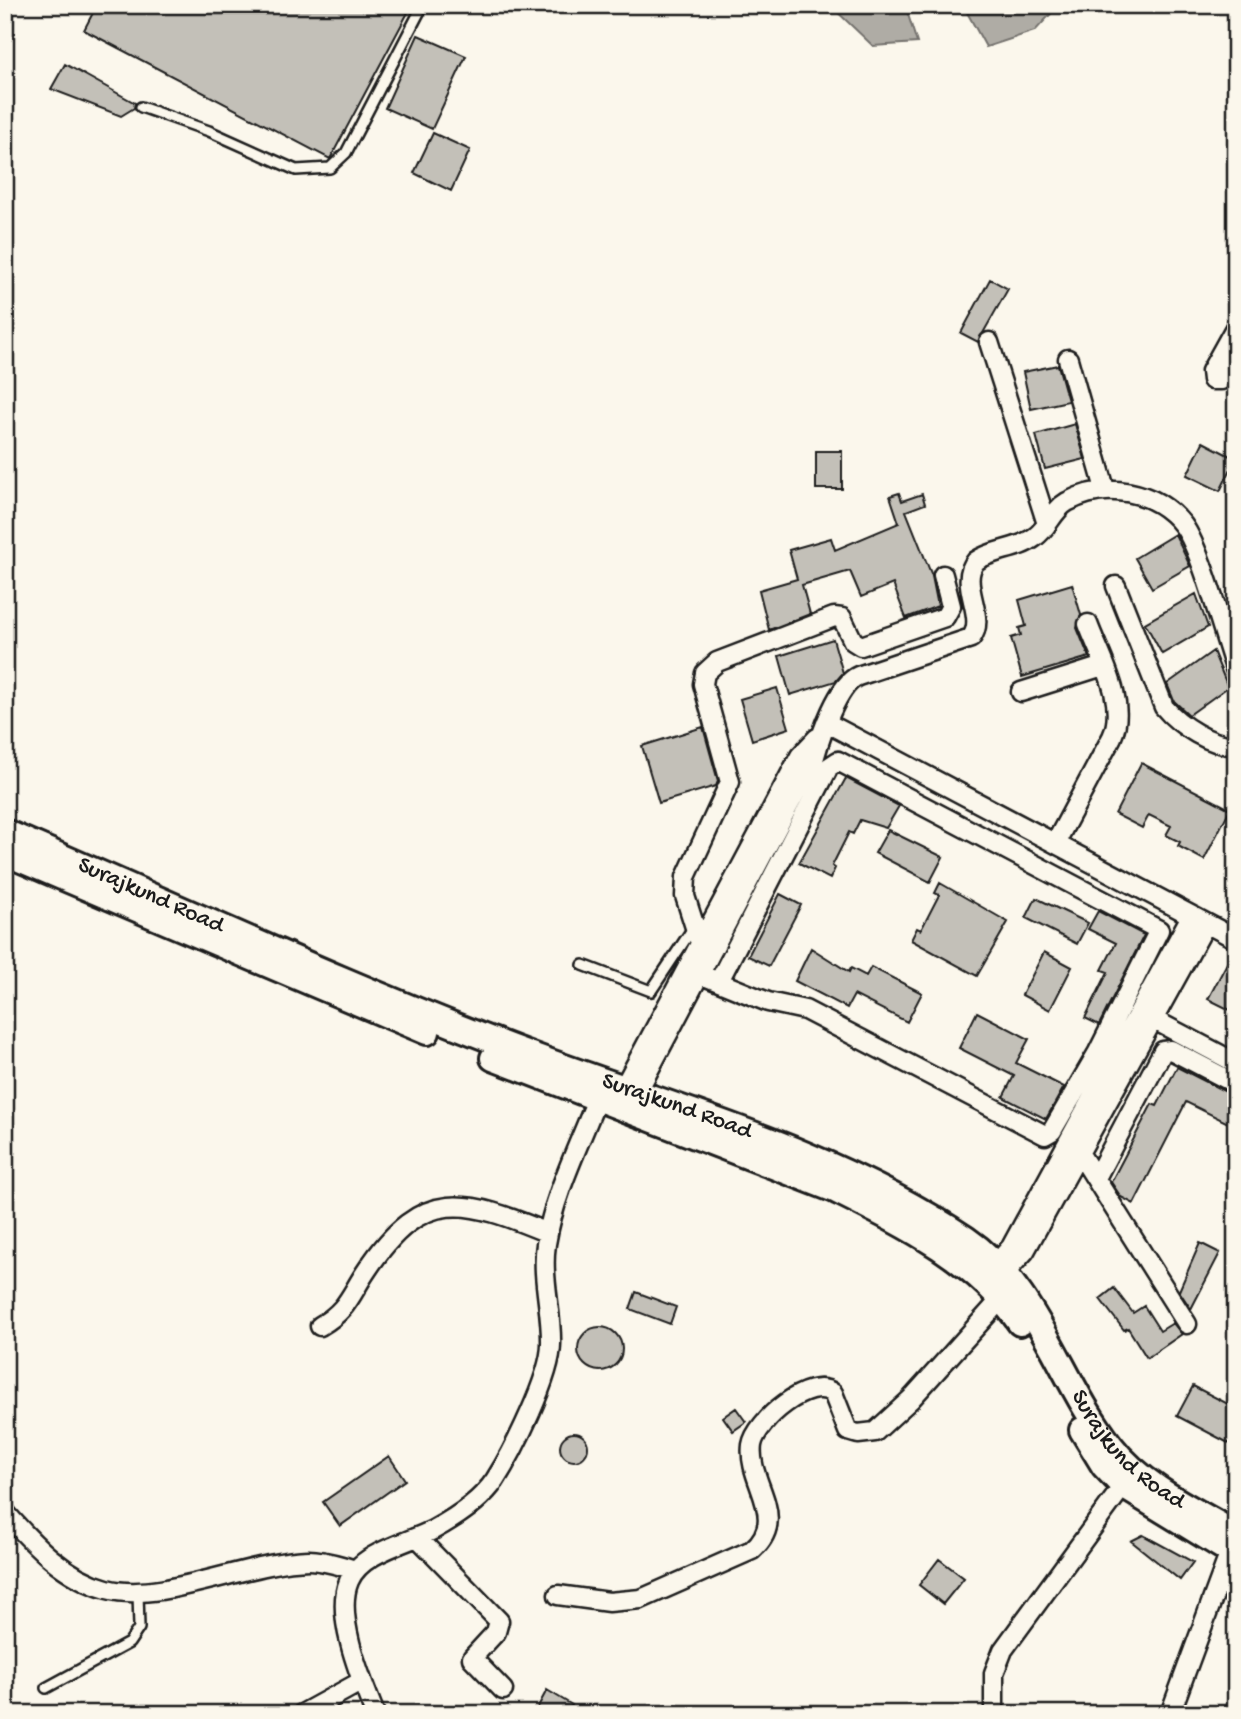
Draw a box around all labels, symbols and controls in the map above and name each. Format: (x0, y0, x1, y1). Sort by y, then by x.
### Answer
street label: Surajkund Road (73, 851, 230, 941)
street label: Surajkund Road (598, 1067, 757, 1147)
street label: Surajkund Road (1064, 1385, 1192, 1517)

